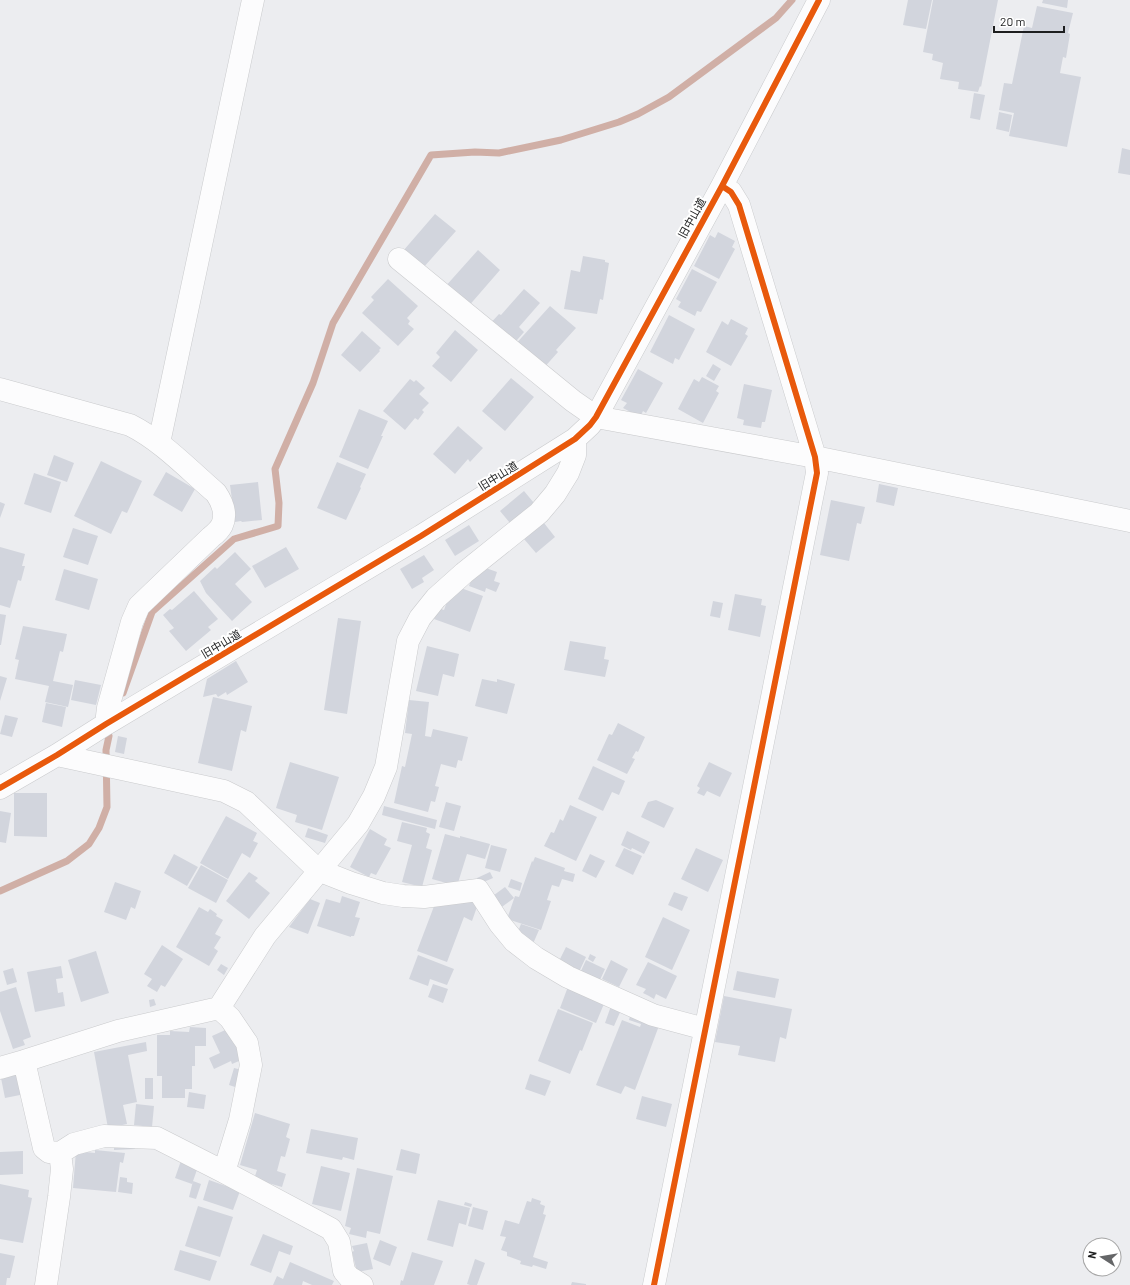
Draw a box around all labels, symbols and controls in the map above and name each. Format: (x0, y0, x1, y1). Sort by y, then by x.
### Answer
scale bar (994, 8, 1064, 34)
text: 20 m (1000, 14, 1026, 28)
street label: 旧中山道 (675, 195, 708, 240)
street label: 旧中山道 (476, 458, 520, 493)
street label: 旧中山道 (199, 627, 243, 660)
north arrow (1082, 1237, 1122, 1277)
text: N (1085, 1250, 1099, 1260)

